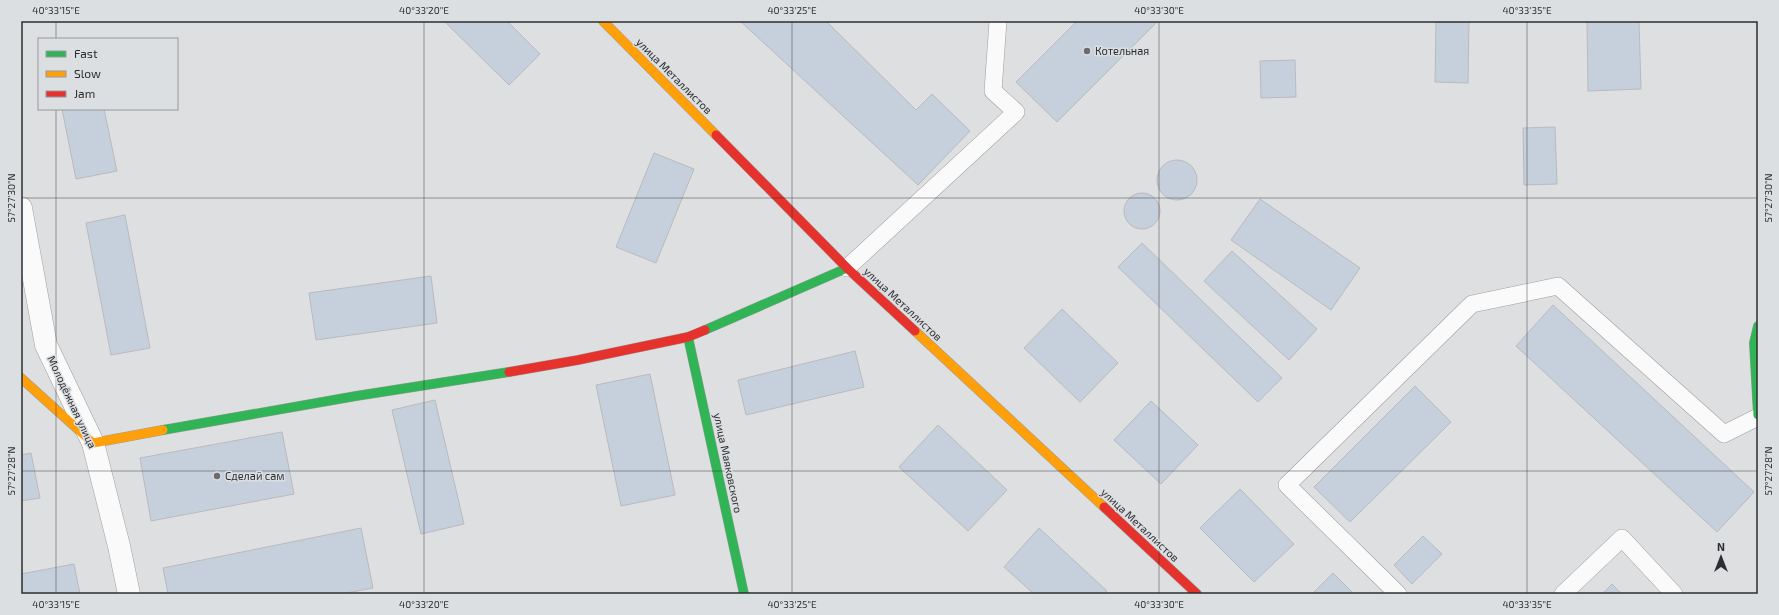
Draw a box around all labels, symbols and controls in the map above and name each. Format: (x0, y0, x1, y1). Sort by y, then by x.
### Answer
text: 40°33'15"E (32, 4, 80, 16)
text: 40°33'20"E (399, 4, 449, 16)
text: 40°33'25"E (767, 4, 817, 16)
text: 40°33'30"E (1134, 4, 1184, 16)
text: 40°33'35"E (1502, 4, 1552, 16)
street label: улица Металлистов (633, 35, 715, 117)
legend (38, 38, 178, 110)
place label: Котельная (1095, 44, 1149, 57)
text: Fast (74, 46, 98, 60)
marker: Котельная (1082, 46, 1092, 56)
text: Slow (74, 66, 101, 80)
text: Jam (74, 86, 95, 100)
text: 57°27'30"N (5, 173, 17, 223)
text: 57°27'30"N (1762, 173, 1774, 223)
street label: улица Металлистов (861, 264, 945, 344)
street label: Молодёжная улица (44, 353, 100, 451)
street label: улица Маяковского (711, 412, 745, 514)
text: 57°27'28"N (5, 446, 17, 496)
text: 57°27'28"N (1762, 446, 1774, 496)
place label: Сделай сам (225, 469, 285, 482)
marker: Сделай сам (212, 471, 222, 481)
street label: улица Металлистов (1098, 485, 1182, 565)
north arrow (1701, 537, 1741, 577)
text: N (1717, 540, 1725, 553)
text: 40°33'15"E (32, 598, 80, 610)
text: 40°33'20"E (399, 598, 449, 610)
text: 40°33'25"E (767, 598, 817, 610)
text: 40°33'30"E (1134, 598, 1184, 610)
text: 40°33'35"E (1502, 598, 1552, 610)

